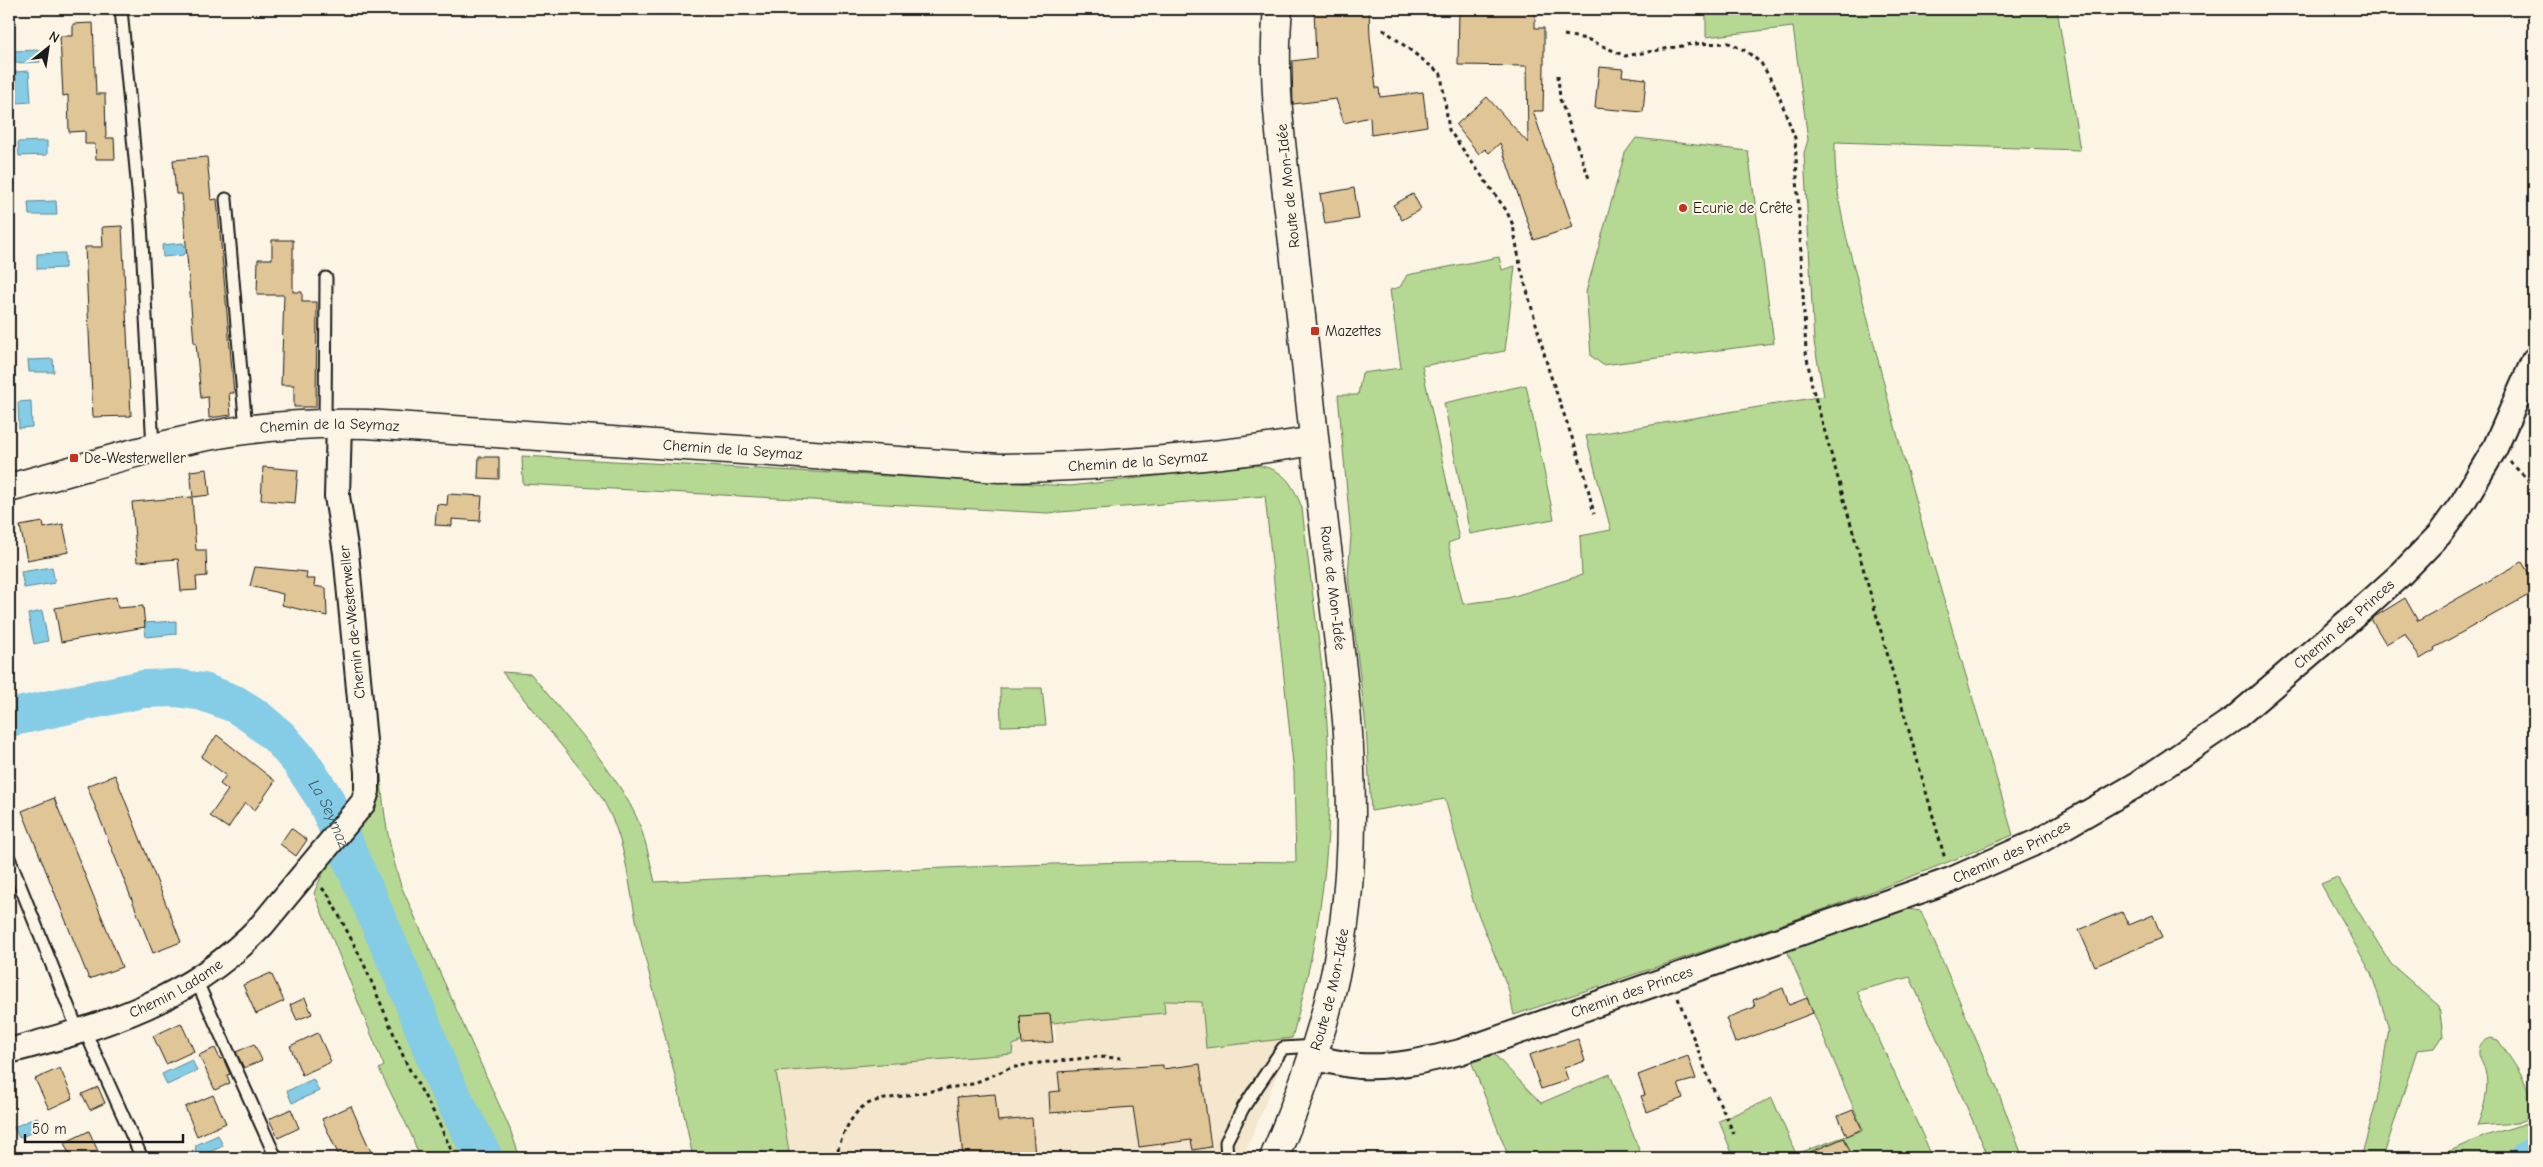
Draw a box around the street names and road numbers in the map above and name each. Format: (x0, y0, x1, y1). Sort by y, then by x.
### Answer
street label: Route de Mon-Idée (1272, 122, 1303, 249)
street label: Chemin de la Seymaz (259, 415, 400, 437)
street label: Chemin de la Seymaz (662, 436, 803, 463)
street label: Chemin de la Seymaz (1068, 447, 1209, 475)
street label: Route de Mon-Idée (1316, 525, 1350, 652)
street label: Chemin de-Westerweller (335, 544, 369, 700)
street label: Chemin des Princes (2290, 575, 2398, 673)
street label: Chemin des Princes (1950, 816, 2073, 887)
street label: Route de Mon-Idée (1306, 927, 1352, 1053)
street label: Chemin Ladame (126, 955, 227, 1022)
street label: Chemin des Princes (1568, 962, 1695, 1021)

